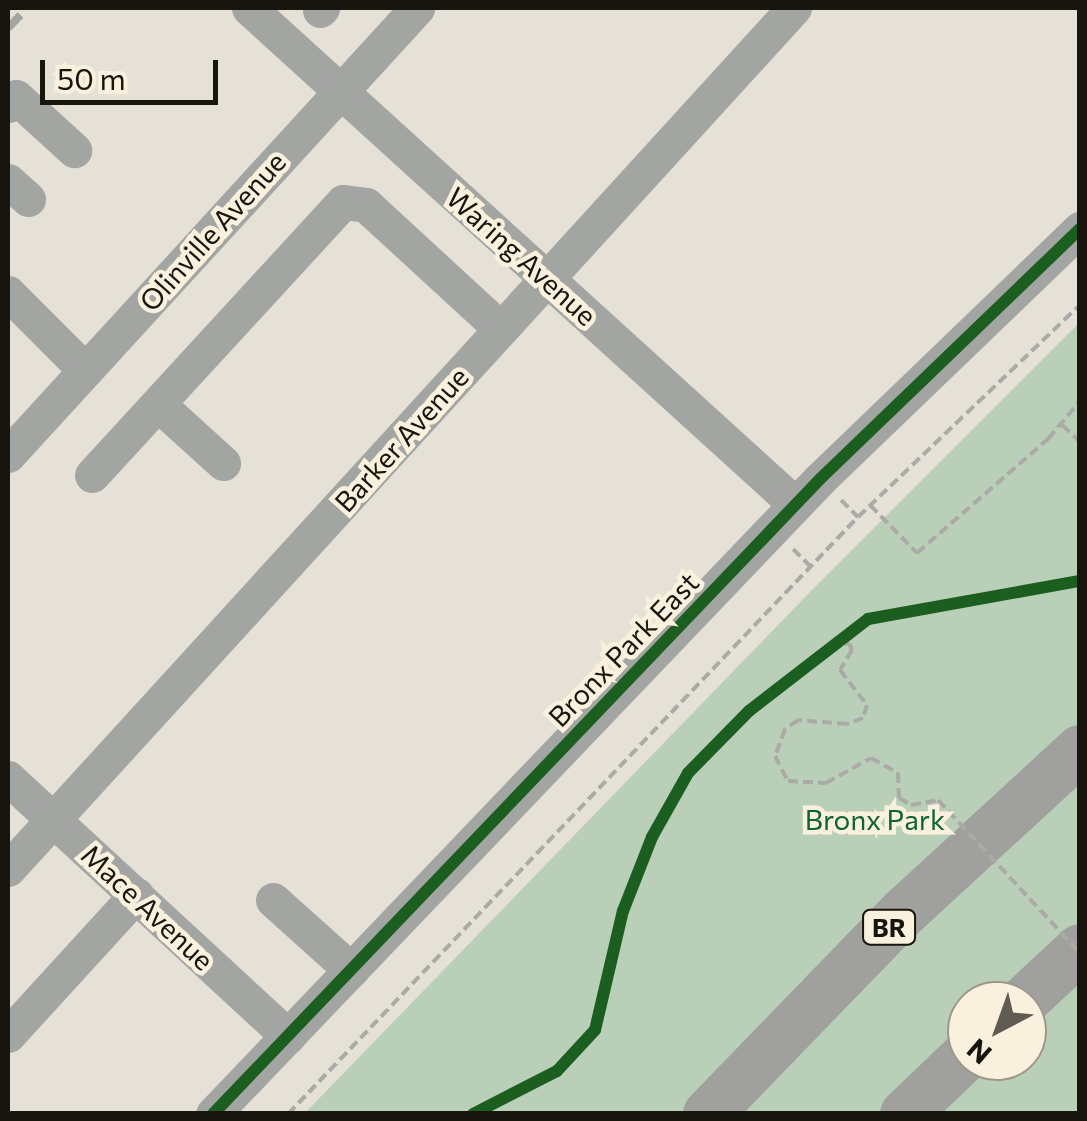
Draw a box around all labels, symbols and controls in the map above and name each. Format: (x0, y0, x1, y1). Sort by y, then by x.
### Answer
scale bar (45, 40, 222, 102)
text: 50 m (57, 59, 126, 96)
street label: Olinville Avenue (132, 145, 292, 317)
street label: Waring Avenue (440, 180, 604, 332)
street label: Barker Avenue (327, 360, 475, 518)
street label: Bronx Park East (541, 565, 705, 733)
park label: Bronx Park (805, 802, 945, 836)
street label: Mace Avenue (75, 837, 221, 977)
road number: BR (862, 907, 916, 947)
north arrow (947, 981, 1047, 1081)
text: N (960, 1032, 998, 1072)

